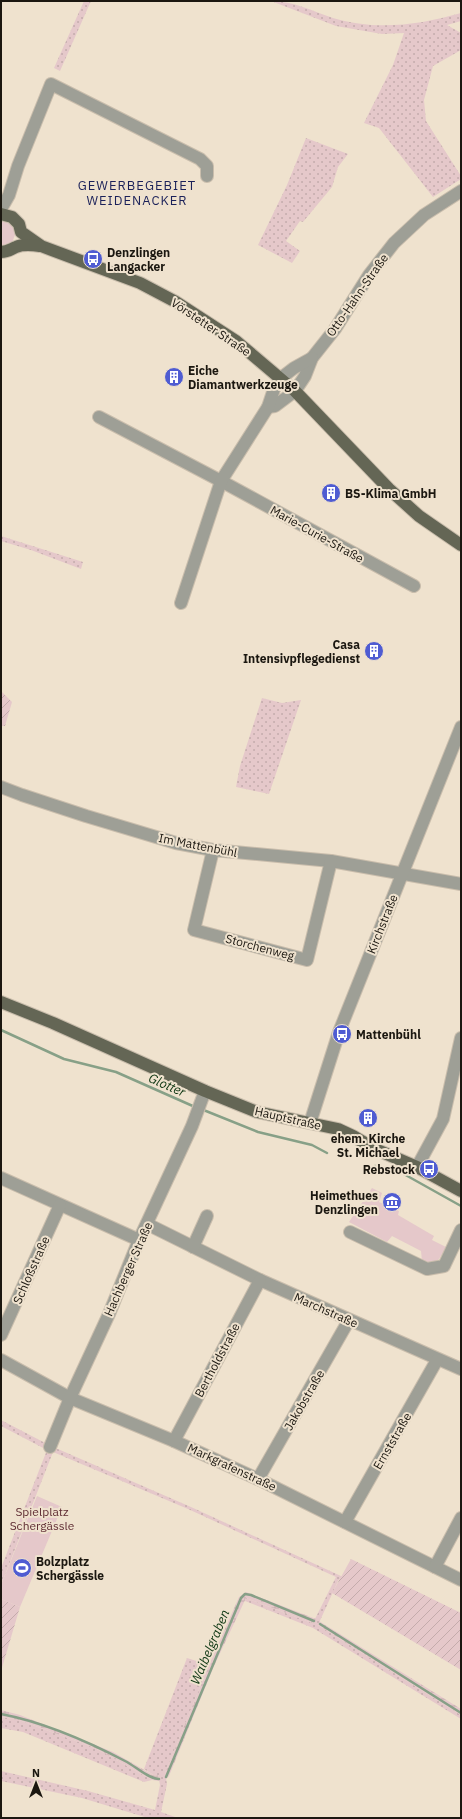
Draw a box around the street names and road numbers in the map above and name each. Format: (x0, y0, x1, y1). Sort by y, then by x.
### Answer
street label: Otto-Hahn-Straße (323, 250, 391, 339)
street label: Vörstetter Straße (168, 295, 254, 359)
street label: Marie-Curie-Straße (268, 502, 367, 566)
street label: Im Mattenbühl (157, 830, 239, 860)
street label: Kirchstraße (363, 892, 401, 956)
street label: Storchenweg (224, 931, 297, 964)
street label: Hauptstraße (253, 1103, 323, 1133)
street label: Hachberger Straße (100, 1219, 156, 1319)
street label: Schloßstraße (9, 1233, 53, 1306)
street label: Marchstraße (292, 1289, 361, 1331)
street label: Bertholdstraße (191, 1320, 243, 1400)
street label: Jakobstraße (281, 1367, 328, 1433)
street label: Ernststraße (370, 1410, 414, 1472)
street label: Markgrafenstraße (185, 1440, 279, 1494)

